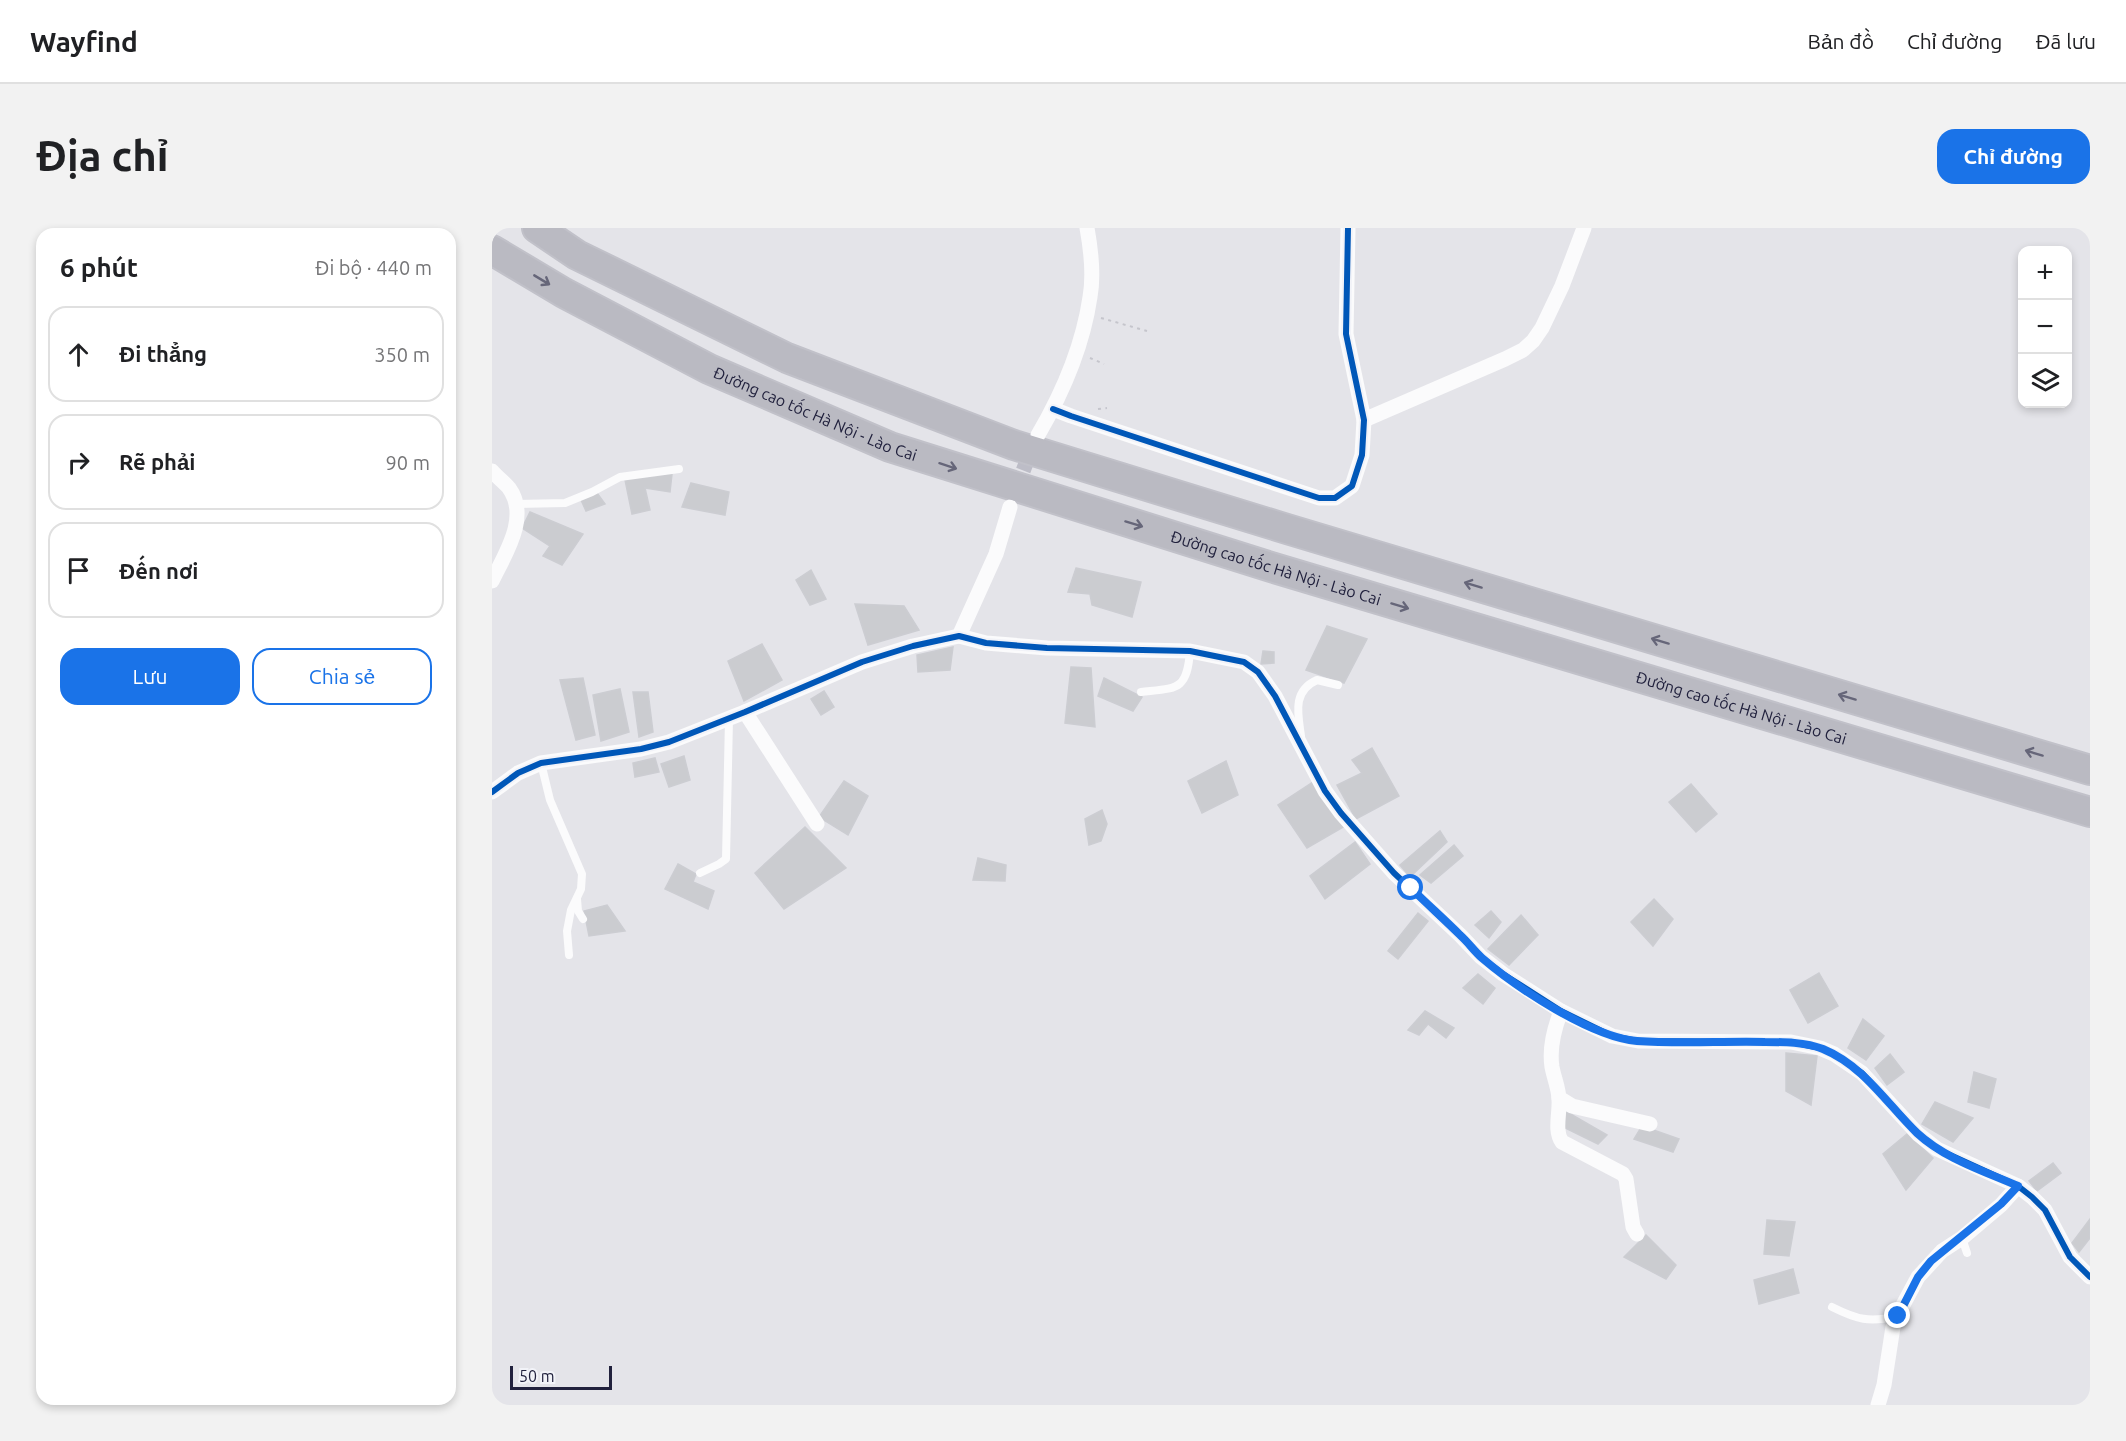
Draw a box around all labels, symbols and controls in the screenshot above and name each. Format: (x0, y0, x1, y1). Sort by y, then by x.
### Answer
text: Wayfind (30, 26, 138, 57)
text: Bản đồ (1808, 29, 1874, 53)
text: Chỉ đường (1907, 29, 2002, 53)
text: Đã lưu (2035, 29, 2096, 53)
button: Chỉ đường (1937, 129, 2090, 184)
text: Địa chỉ (36, 132, 168, 179)
map controls (2018, 246, 2072, 408)
button: + (2018, 246, 2072, 300)
text: 6 phút (60, 253, 138, 282)
text: Đi bộ · 440 m (315, 256, 432, 279)
one-way arrow (533, 274, 550, 286)
button: − (2018, 300, 2072, 354)
icon: ahead (62, 338, 95, 371)
text: Đi thẳng (119, 341, 207, 366)
text: 350 m (374, 343, 430, 366)
button: layers (2018, 354, 2072, 408)
street label: Đường cao tốc Hà Nội - Lào Cai (711, 363, 919, 464)
icon: right (62, 446, 95, 479)
text: Rẽ phải (119, 449, 195, 474)
text: 90 m (386, 451, 430, 474)
one-way arrow (938, 461, 957, 472)
one-way arrow (1124, 520, 1143, 531)
street label: Đường cao tốc Hà Nội - Lào Cai (1169, 527, 1383, 608)
icon: arrive (62, 554, 95, 587)
text: Đến nơi (119, 558, 198, 583)
one-way arrow (1464, 579, 1483, 590)
one-way arrow (1391, 601, 1410, 612)
one-way arrow (1651, 635, 1670, 646)
button: Lưu (60, 648, 240, 705)
button: Chia sẻ (252, 648, 432, 705)
street label: Đường cao tốc Hà Nội - Lào Cai (1634, 668, 1849, 748)
one-way arrow (1838, 691, 1857, 702)
one-way arrow (2025, 747, 2044, 758)
route start (1397, 874, 1423, 900)
route end (1884, 1302, 1910, 1328)
scale bar (510, 1363, 612, 1390)
text: 50 m (519, 1367, 555, 1385)

